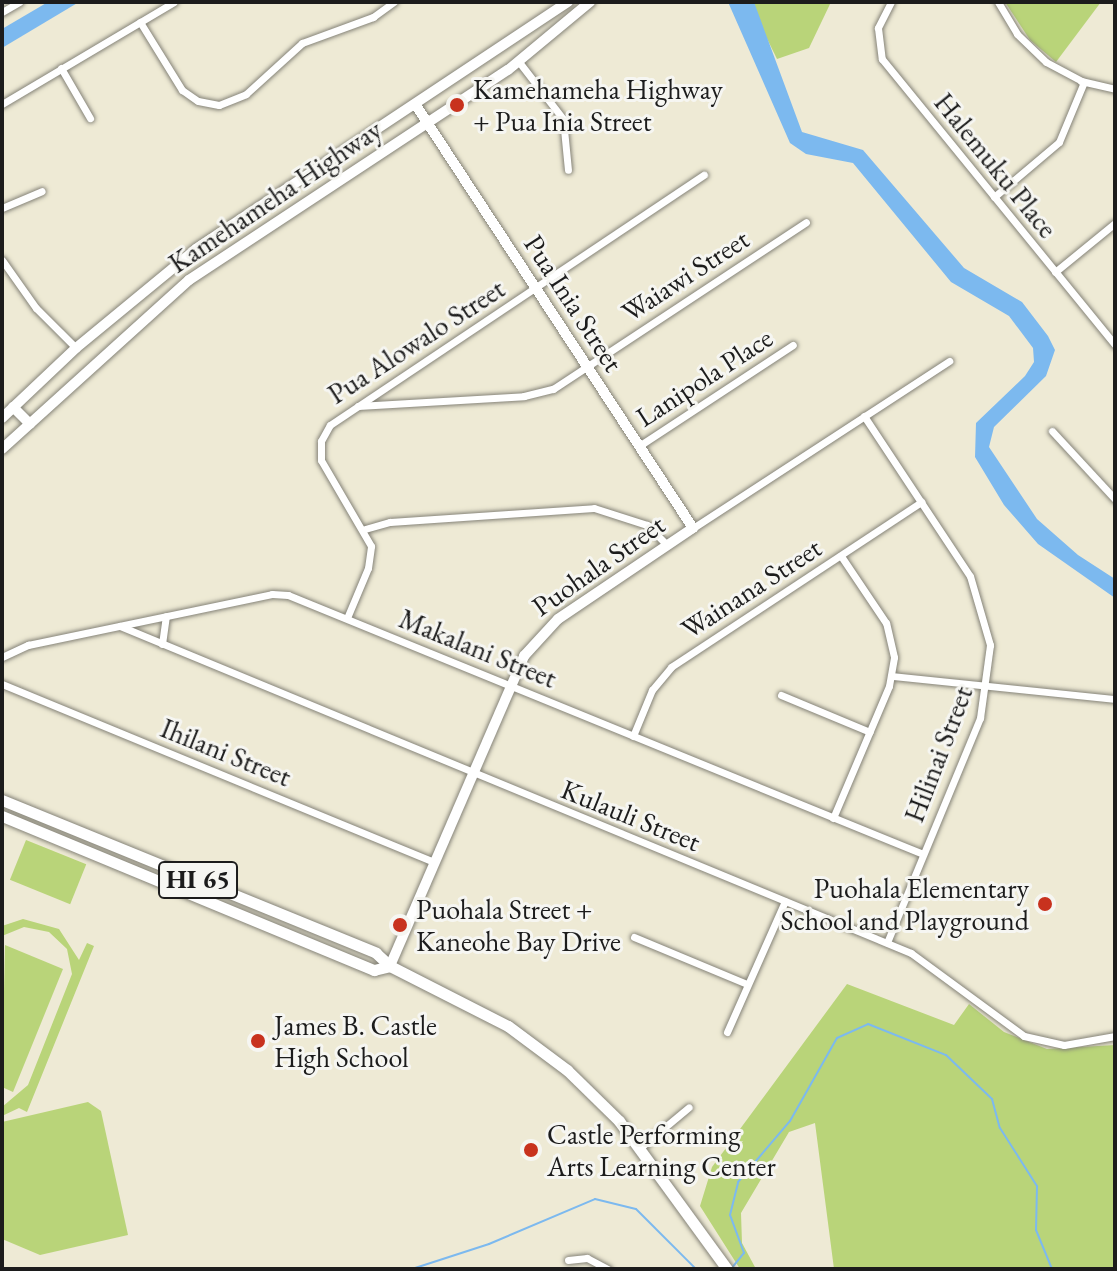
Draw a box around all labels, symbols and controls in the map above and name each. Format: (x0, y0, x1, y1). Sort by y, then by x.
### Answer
place label: Kamehameha Highway + Pua Inia Street (473, 72, 723, 138)
street label: Halemuku Place (927, 86, 1065, 244)
marker: Kamehameha Highway + Pua Inia Street (448, 96, 466, 114)
street label: Kamehameha Highway (162, 112, 388, 280)
street label: Waiawi Street (615, 222, 755, 328)
street label: Pua Inia Street (517, 228, 631, 378)
street label: Pua Alowalo Street (321, 271, 511, 411)
street label: Lanipola Place (630, 321, 778, 433)
street label: Puohala Street (525, 507, 671, 623)
street label: Wainana Street (675, 530, 827, 646)
street label: Makalani Street (394, 601, 562, 695)
street label: Hilinai Street (897, 681, 979, 827)
street label: Ihilani Street (156, 711, 296, 793)
street label: Kulauli Street (556, 772, 706, 858)
road number: HI 65 (158, 858, 238, 902)
place label: Puohala Elementary School and Playground (780, 871, 1029, 937)
place label: Puohala Street + Kaneohe Bay Drive (416, 892, 621, 958)
marker: Puohala Elementary School and Playground (1036, 895, 1054, 913)
marker: Puohala Street + Kaneohe Bay Drive (391, 916, 409, 934)
place label: James B. Castle High School (274, 1008, 437, 1074)
marker: James B. Castle High School (249, 1032, 267, 1050)
place label: Castle Performing Arts Learning Center (547, 1117, 776, 1183)
marker: Castle Performing Arts Learning Center (522, 1141, 540, 1159)

